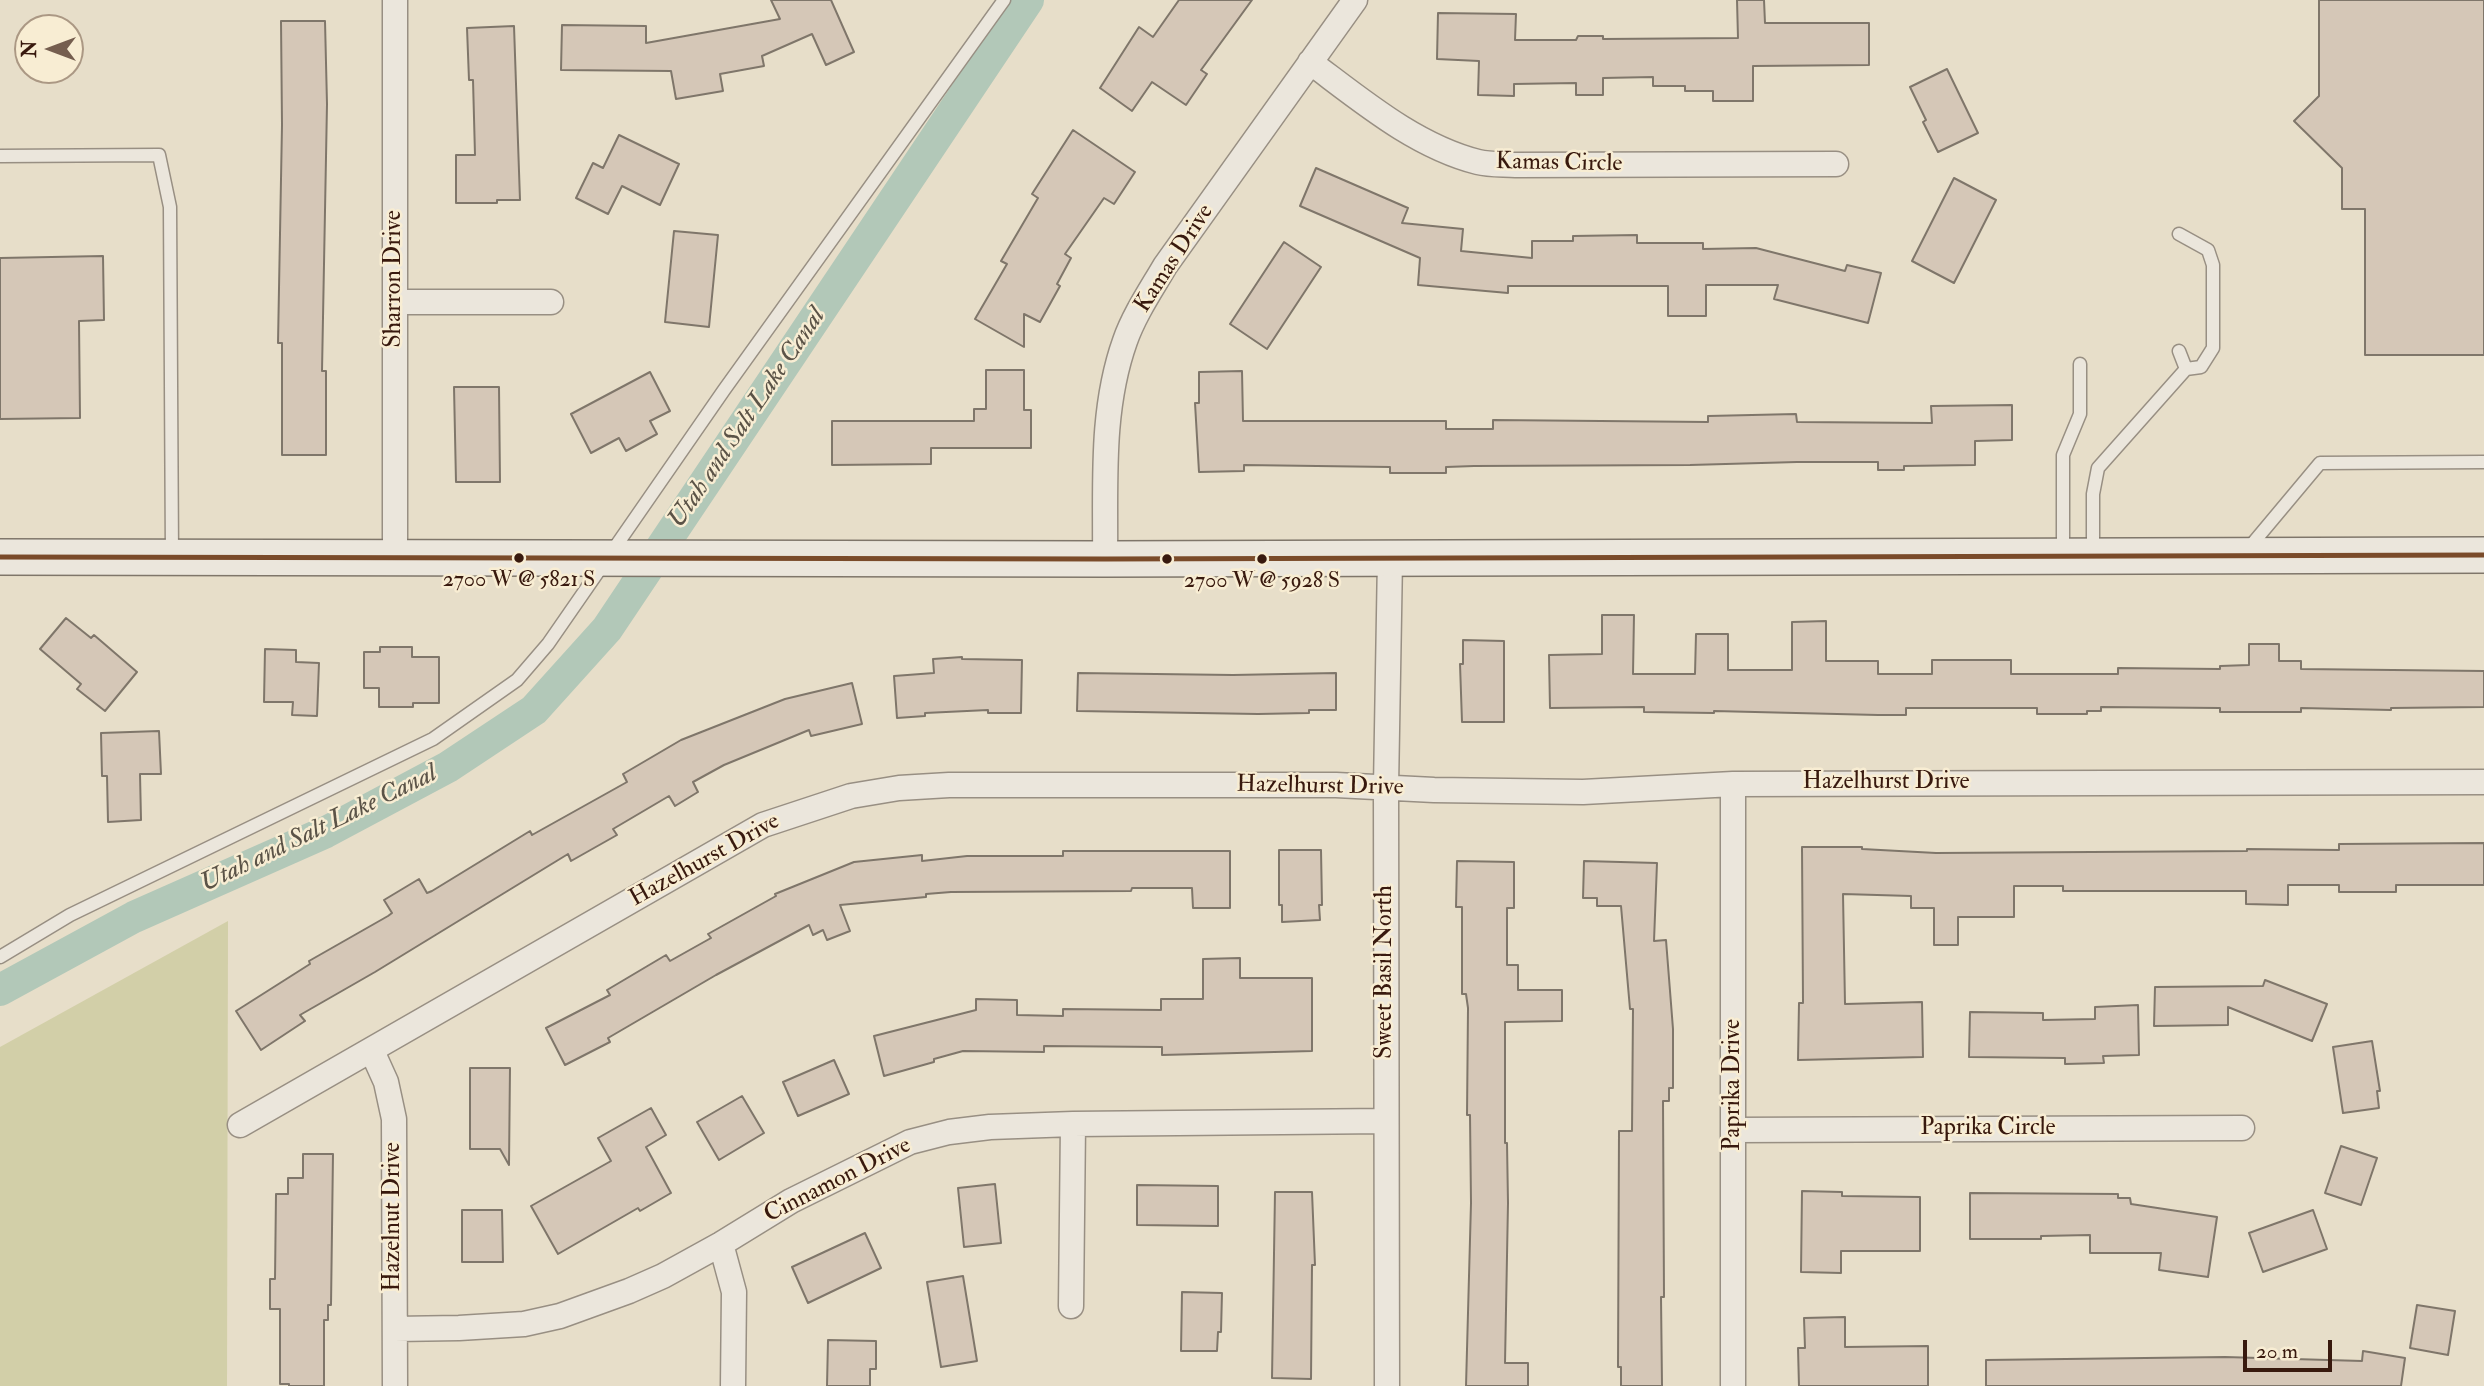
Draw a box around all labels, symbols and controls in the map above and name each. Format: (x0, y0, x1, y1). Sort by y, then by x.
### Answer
north arrow (14, 14, 84, 84)
text: N (18, 41, 42, 58)
street label: Kamas Circle (1495, 148, 1623, 180)
street label: Kamas Drive (1129, 199, 1221, 319)
street label: Sharron Drive (381, 210, 409, 348)
water label: Utah and Salt Lake Canal (663, 303, 833, 535)
marker: 2700 W @ 5821 S (512, 551, 526, 565)
unlabelled marker (1160, 552, 1174, 566)
marker: 2700 W @ 5928 S (1255, 552, 1269, 566)
place label: 2700 W @ 5821 S (443, 568, 595, 594)
place label: 2700 W @ 5928 S (1184, 569, 1340, 595)
water label: Utah and Salt Lake Canal (196, 759, 442, 901)
street label: Hazelhurst Drive (1802, 769, 1970, 797)
street label: Hazelhurst Drive (1236, 771, 1404, 803)
street label: Hazelhurst Drive (625, 808, 785, 914)
street label: Sweet Basil North (1372, 885, 1400, 1059)
street label: Paprika Drive (1720, 1019, 1748, 1151)
street label: Paprika Circle (1920, 1115, 2056, 1143)
street label: Cinnamon Drive (760, 1132, 916, 1230)
street label: Hazelnut Drive (380, 1142, 408, 1292)
scale bar (2246, 1326, 2335, 1370)
text: 20 m (2256, 1338, 2298, 1365)

